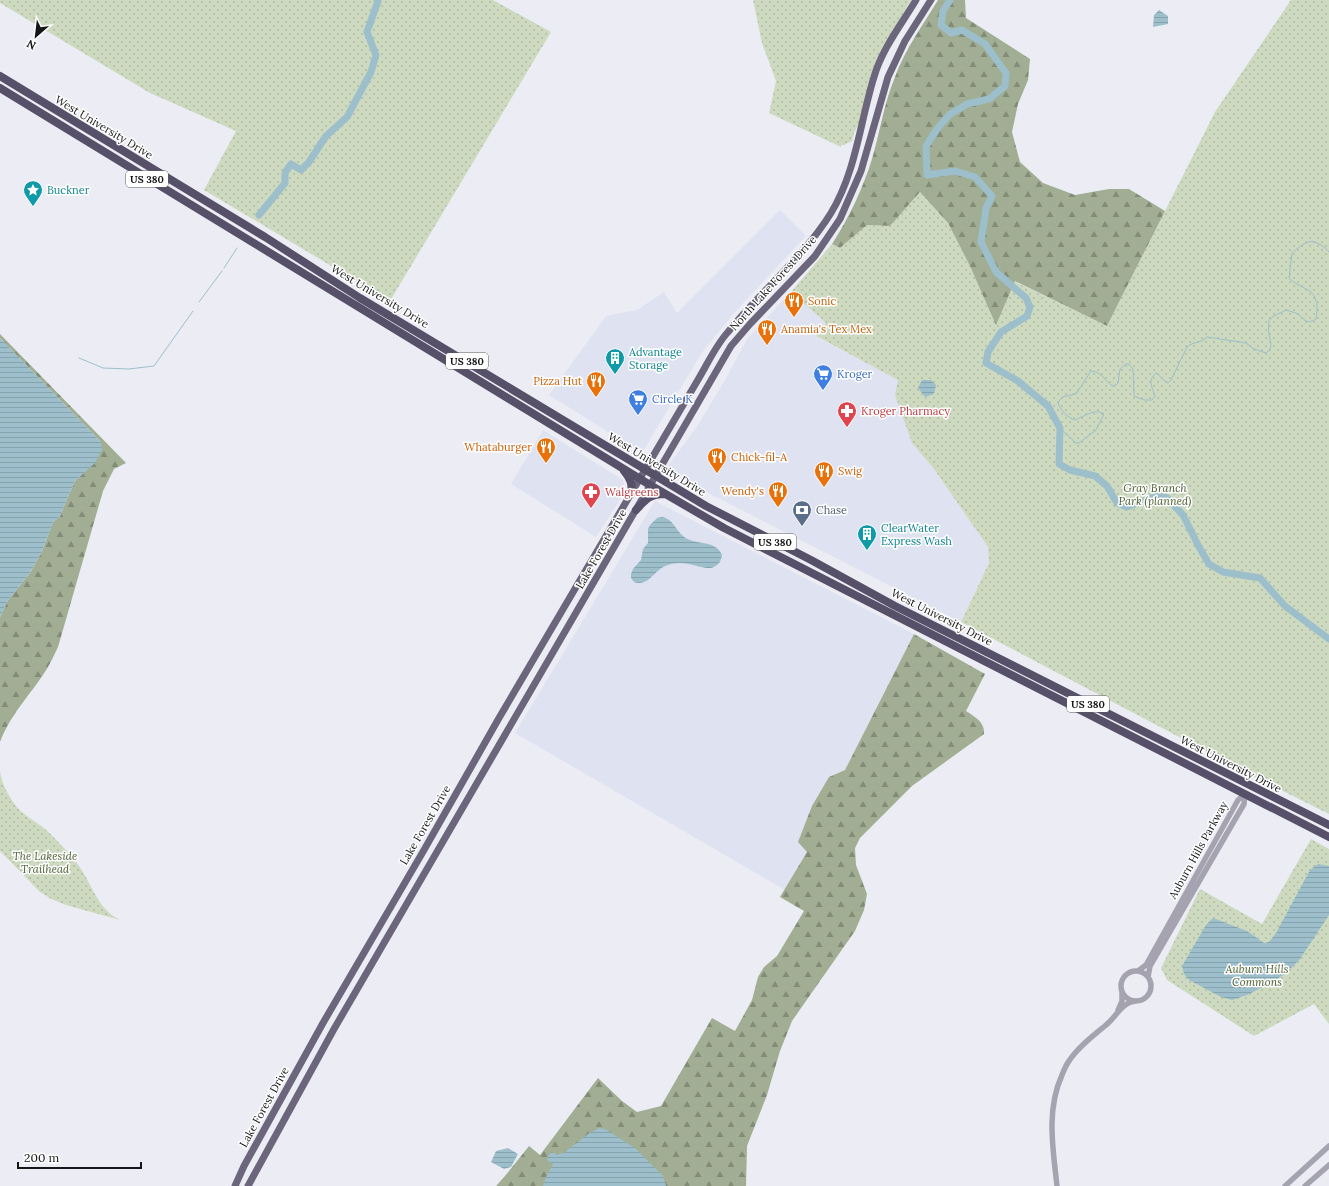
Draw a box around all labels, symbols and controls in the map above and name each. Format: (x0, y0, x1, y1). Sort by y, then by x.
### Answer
north arrow (16, 16, 56, 56)
text: N (24, 36, 38, 53)
street label: West University Drive (52, 92, 156, 162)
road number: US 380 (126, 171, 168, 187)
place icon: Buckner (22, 179, 44, 207)
place label: Buckner (47, 183, 90, 197)
street label: North Lake Forest Drive (727, 233, 819, 333)
street label: West University Drive (328, 261, 432, 331)
restaurant icon: Sonic (783, 290, 805, 318)
place label: Sonic (808, 294, 836, 308)
restaurant icon: Anamia's Tex Mex (756, 318, 778, 346)
place label: Anamia's Tex Mex (780, 322, 872, 336)
place label: Advantage Storage (628, 345, 682, 372)
building icon: Advantage Storage (604, 347, 626, 375)
road number: US 380 (446, 353, 488, 369)
supermarket icon: Kroger (812, 363, 834, 391)
place label: Kroger (837, 367, 873, 381)
restaurant icon: Pizza Hut (585, 370, 607, 398)
place label: Pizza Hut (533, 374, 583, 388)
supermarket icon: Circle K (627, 388, 649, 416)
place label: Circle K (652, 392, 693, 406)
pharmacy icon: Kroger Pharmacy (836, 400, 858, 428)
place label: Kroger Pharmacy (861, 404, 950, 418)
street label: West University Drive (605, 429, 709, 499)
restaurant icon: Whataburger (535, 436, 557, 464)
place label: Whataburger (464, 440, 532, 454)
restaurant icon: Chick-fil-A (706, 446, 728, 474)
place label: Chick-fil-A (731, 450, 788, 464)
restaurant icon: Swig (813, 460, 835, 488)
place label: Swig (838, 464, 863, 478)
restaurant icon: Wendy's (767, 480, 789, 508)
pharmacy icon: Walgreens (580, 481, 602, 509)
park label: Gray Branch Park (planned) (1119, 481, 1191, 509)
place label: Wendy's (721, 484, 764, 498)
place label: Walgreens (605, 485, 659, 499)
bank icon: Chase (791, 499, 813, 527)
place label: Chase (816, 503, 847, 517)
street label: Lake Forest Drive (573, 507, 629, 591)
place label: ClearWater Express Wash (881, 521, 952, 548)
building icon: ClearWater Express Wash (856, 523, 878, 551)
road number: US 380 (754, 534, 796, 550)
street label: West University Drive (889, 585, 995, 649)
road number: US 380 (1067, 696, 1109, 712)
street label: West University Drive (1178, 732, 1284, 796)
street label: Lake Forest Drive (397, 783, 453, 867)
street label: Auburn Hills Parkway (1165, 799, 1231, 902)
park label: The Lakeside Trailhead (13, 849, 77, 876)
park label: Auburn Hills Commons (1224, 962, 1289, 989)
street label: Lake Forest Drive (236, 1064, 292, 1150)
scale bar (18, 1144, 141, 1170)
text: 200 m (24, 1150, 60, 1165)

